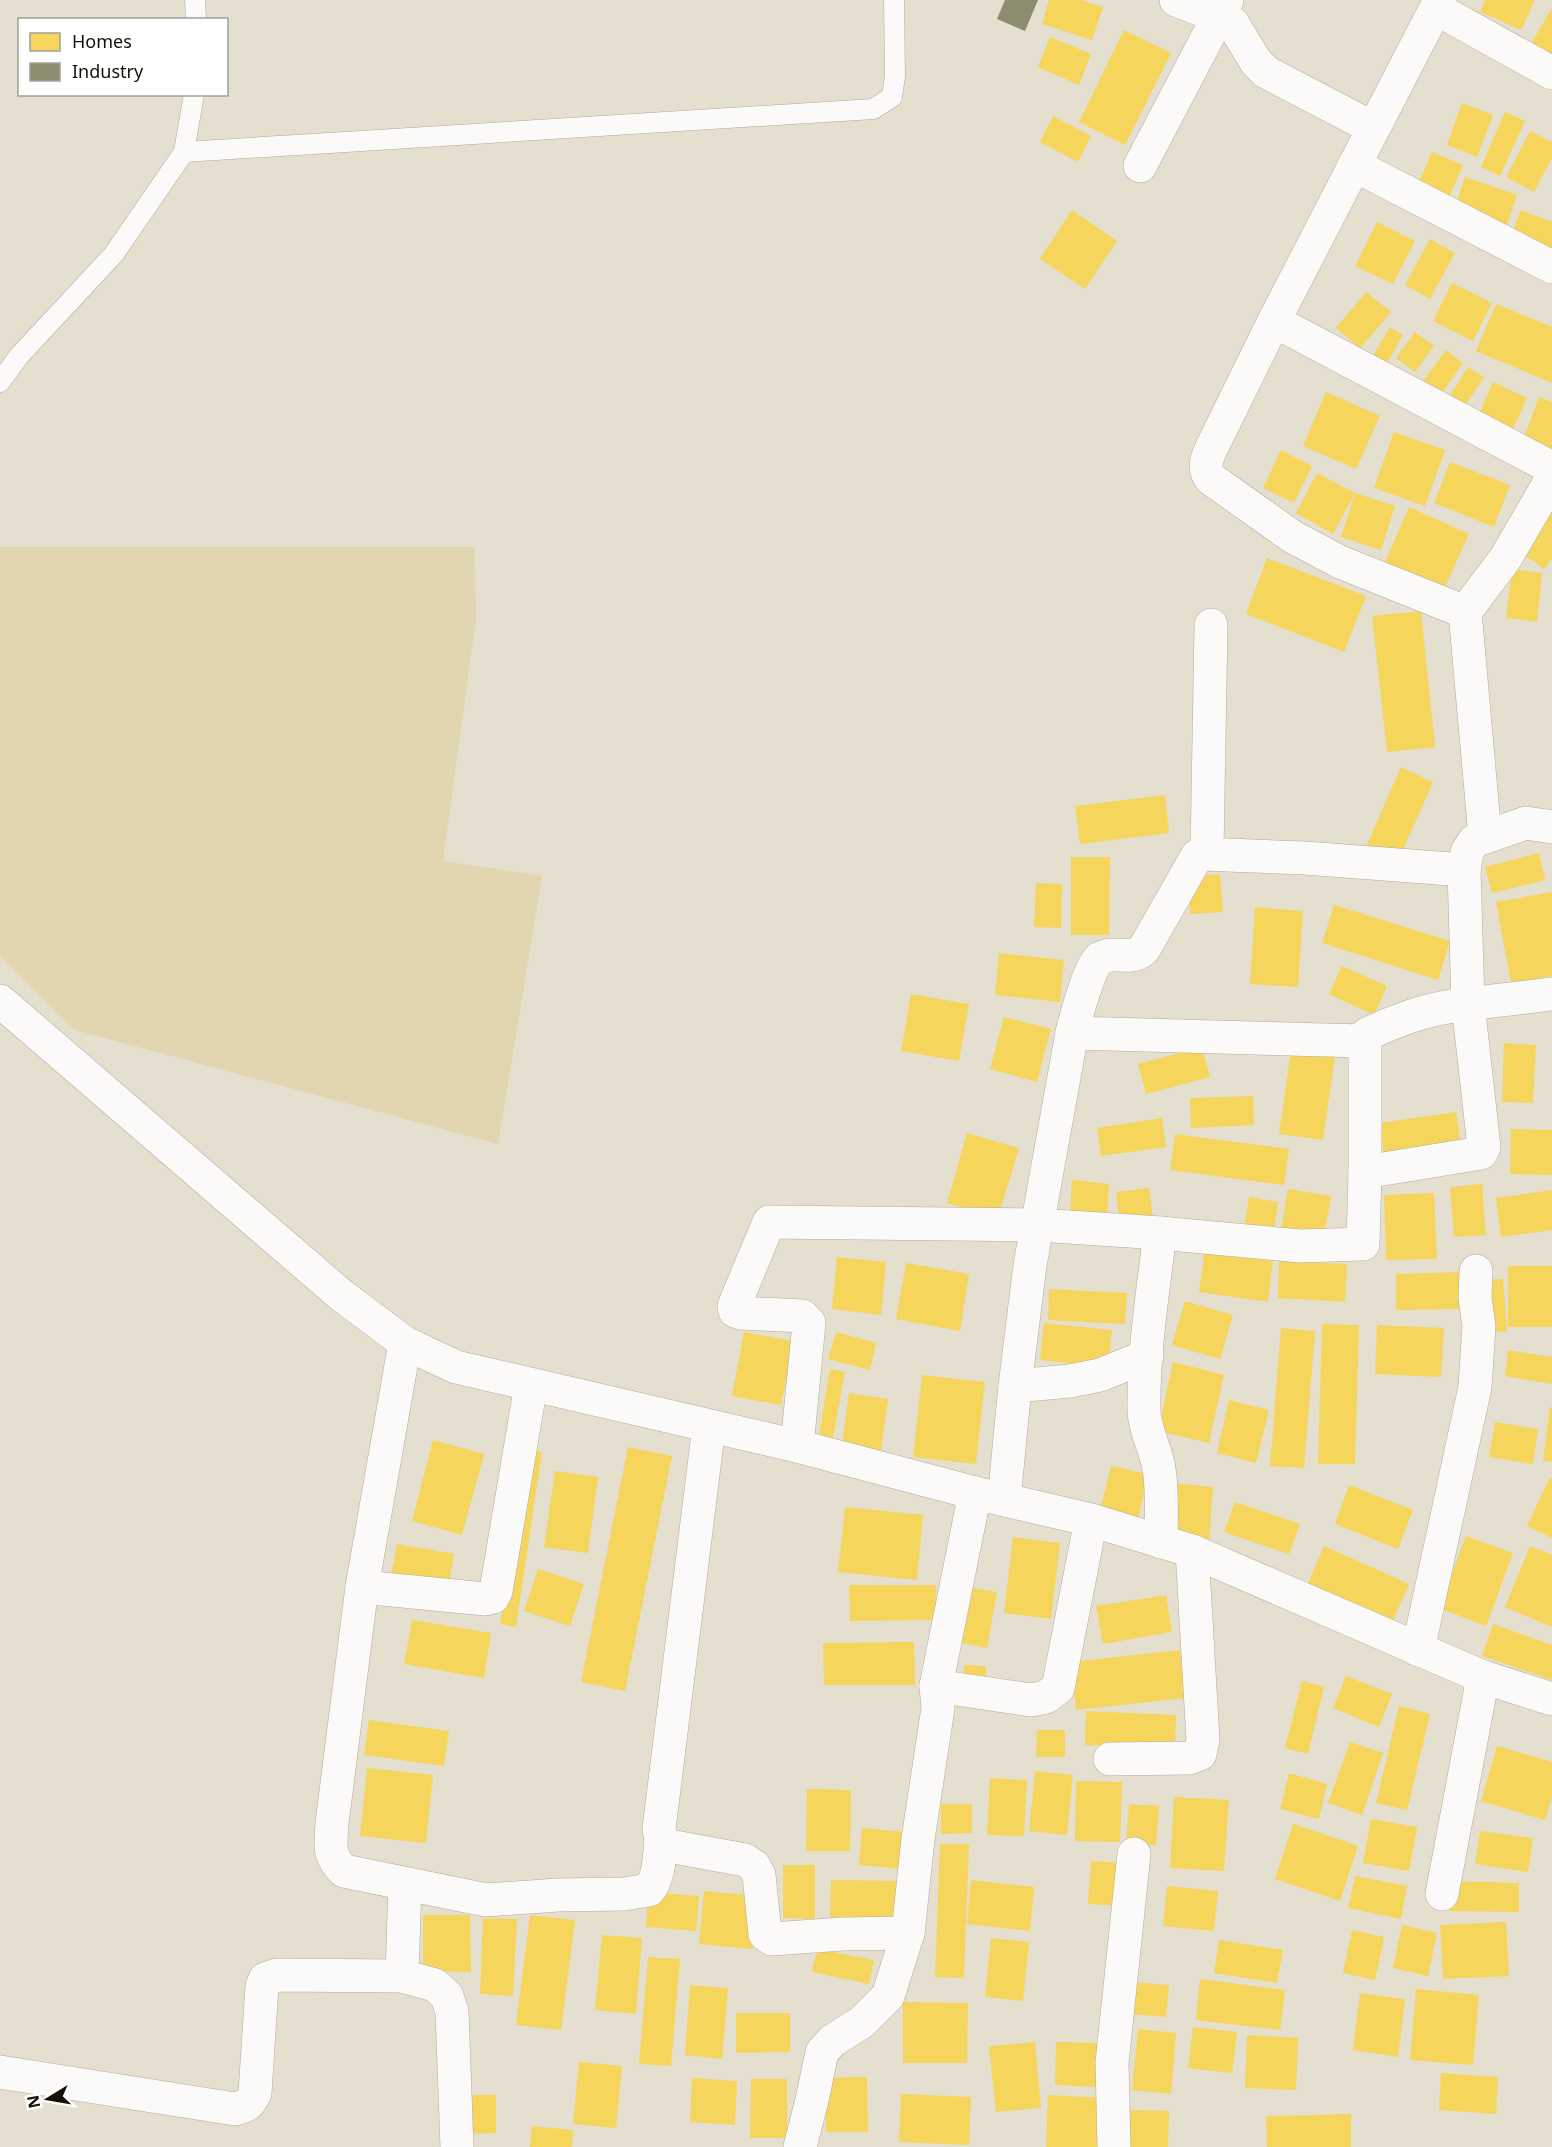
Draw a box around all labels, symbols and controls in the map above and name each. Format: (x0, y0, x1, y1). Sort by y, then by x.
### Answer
legend (18, 18, 228, 96)
text: Homes (72, 29, 132, 53)
text: Industry (72, 59, 144, 83)
north arrow (18, 2069, 78, 2129)
text: N (21, 2093, 45, 2110)

